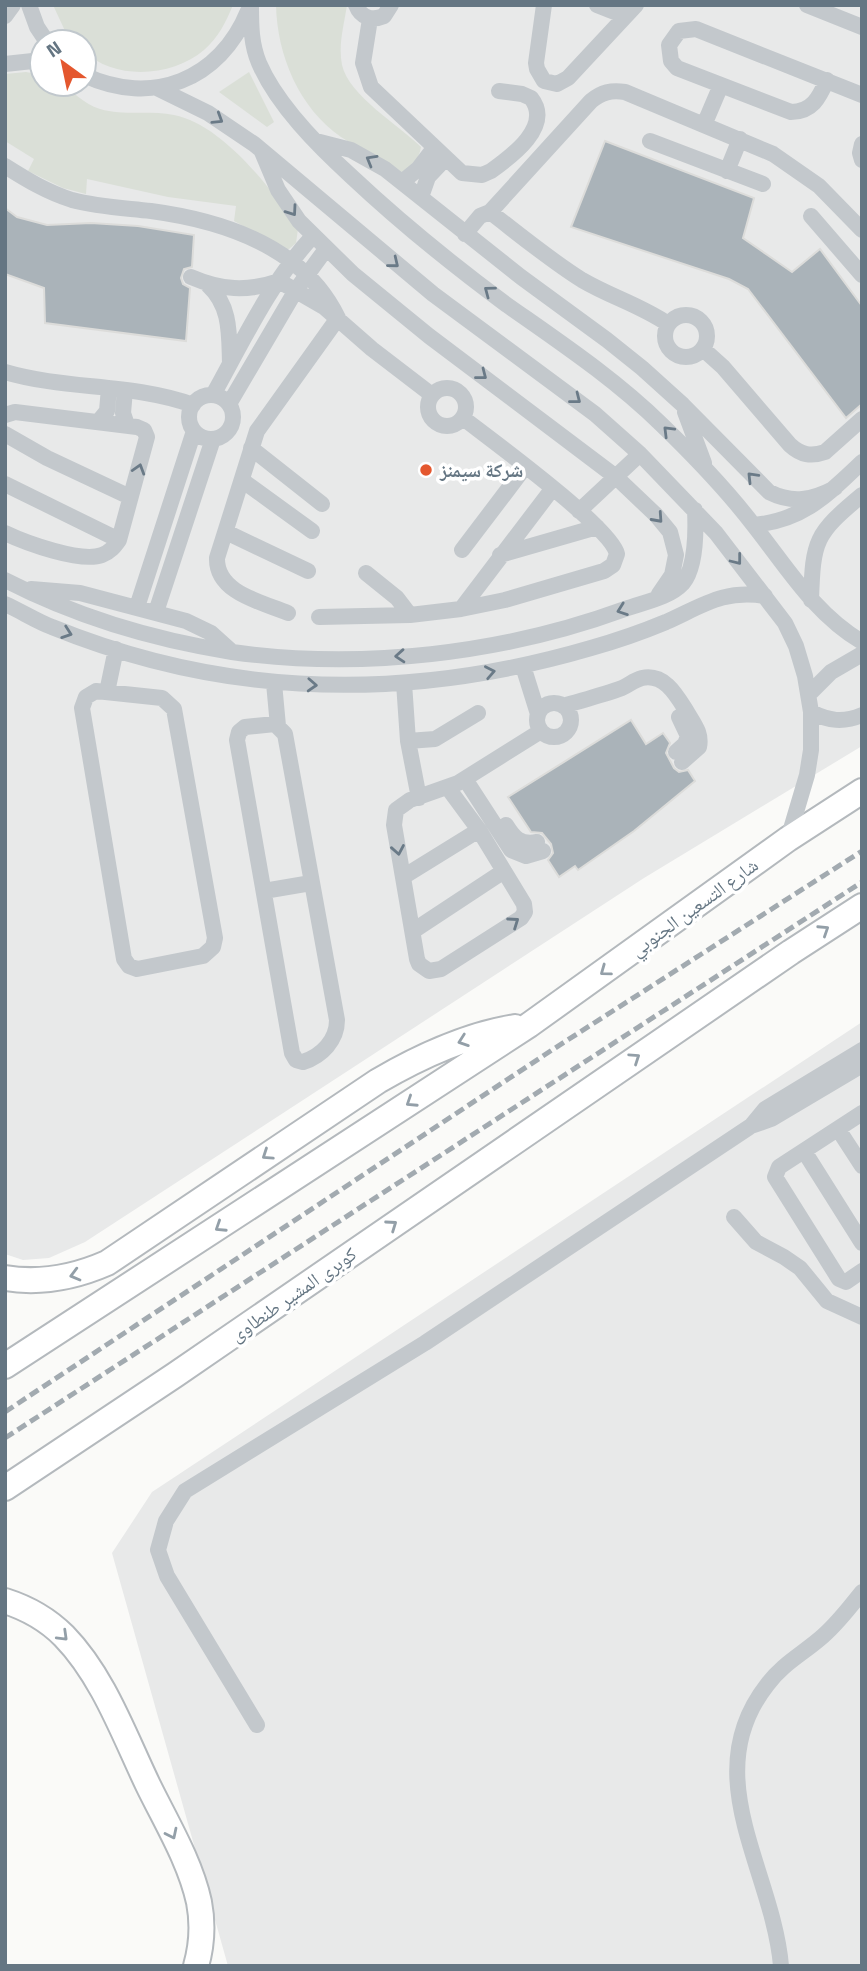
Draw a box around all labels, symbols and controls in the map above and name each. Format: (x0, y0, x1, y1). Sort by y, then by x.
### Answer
north arrow (28, 28, 98, 98)
text: N (40, 33, 67, 64)
one-way arrow (210, 111, 223, 124)
one-way arrow (365, 155, 378, 168)
one-way arrow (284, 203, 296, 216)
one-way arrow (387, 254, 399, 267)
one-way arrow (484, 286, 497, 299)
one-way arrow (474, 366, 487, 379)
one-way arrow (568, 391, 581, 404)
one-way arrow (663, 426, 676, 439)
place label: شركة سيمنز (439, 455, 523, 484)
marker: شركة سيمنز (418, 462, 434, 478)
one-way arrow (130, 464, 145, 476)
one-way arrow (748, 472, 761, 485)
one-way arrow (650, 510, 662, 523)
one-way arrow (728, 552, 741, 564)
one-way arrow (616, 602, 628, 616)
one-way arrow (60, 625, 73, 639)
one-way arrow (394, 648, 405, 663)
one-way arrow (484, 665, 496, 680)
one-way arrow (307, 678, 318, 693)
one-way arrow (390, 844, 405, 856)
street label: شارع التسعين الجنوبي (624, 850, 765, 965)
one-way arrow (506, 918, 519, 930)
one-way arrow (816, 926, 829, 939)
one-way arrow (600, 963, 613, 975)
one-way arrow (458, 1033, 470, 1047)
one-way arrow (628, 1053, 641, 1066)
one-way arrow (406, 1094, 419, 1107)
one-way arrow (262, 1147, 275, 1160)
one-way arrow (215, 1219, 228, 1232)
one-way arrow (384, 1221, 397, 1233)
street label: كوبرى المشير طنطاوى (223, 1239, 362, 1348)
one-way arrow (69, 1266, 81, 1281)
one-way arrow (55, 1627, 68, 1640)
one-way arrow (164, 1827, 178, 1839)

